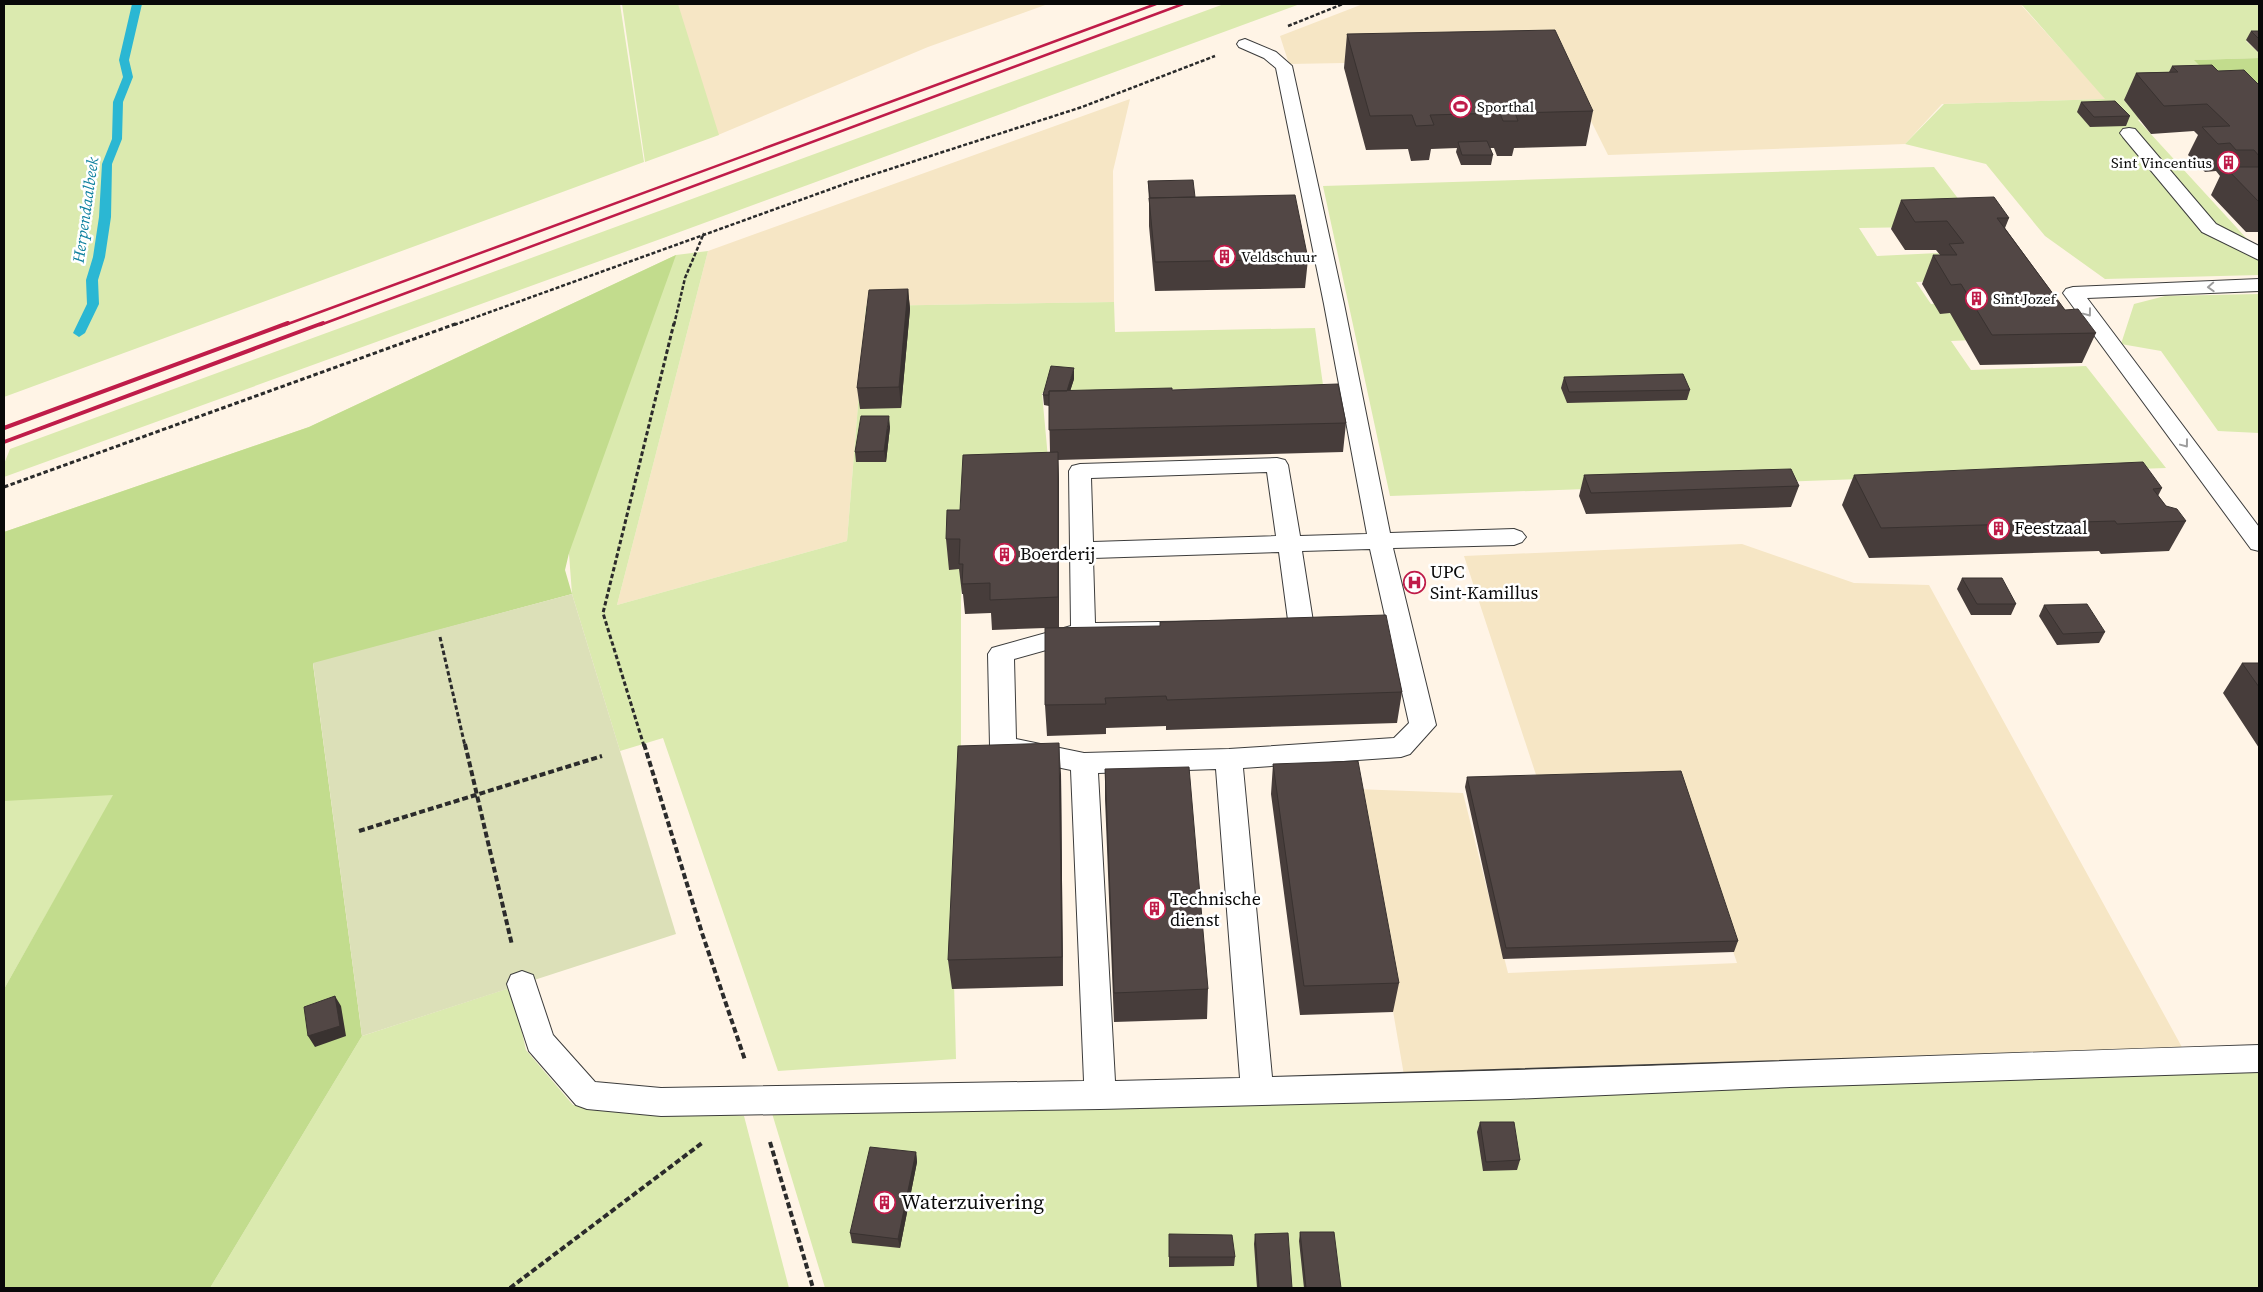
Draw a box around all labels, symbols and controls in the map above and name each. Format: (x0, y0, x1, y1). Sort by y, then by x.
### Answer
sports icon: Sporthal (1449, 95, 1473, 119)
place label: Sporthal (1477, 96, 1535, 117)
building icon: Sint Vincentius (2216, 151, 2240, 175)
place label: Sint Vincentius (2111, 152, 2212, 173)
water label: Herpendaalbeek (67, 155, 103, 265)
building icon: Veldschuur (1213, 245, 1237, 269)
place label: Veldschuur (1241, 246, 1318, 267)
one-way arrow (2206, 282, 2214, 293)
building icon: Sint Jozef (1965, 287, 1989, 311)
place label: Sint Jozef (1993, 288, 2057, 309)
one-way arrow (2082, 307, 2091, 317)
one-way arrow (2179, 438, 2188, 448)
place label: Feestzaal (2014, 515, 2088, 540)
building icon: Feestzaal (1986, 516, 2010, 540)
place label: Boerderij (1020, 541, 1095, 566)
building icon: Boerderij (992, 542, 1016, 566)
place label: UPC Sint-Kamillus (1430, 559, 1538, 605)
hospital icon: UPC Sint-Kamillus (1402, 570, 1426, 594)
place label: Technische dienst (1170, 886, 1261, 932)
building icon: Technische dienst (1142, 897, 1166, 921)
place label: Waterzuivering (901, 1187, 1044, 1216)
building icon: Waterzuivering (873, 1190, 897, 1214)

